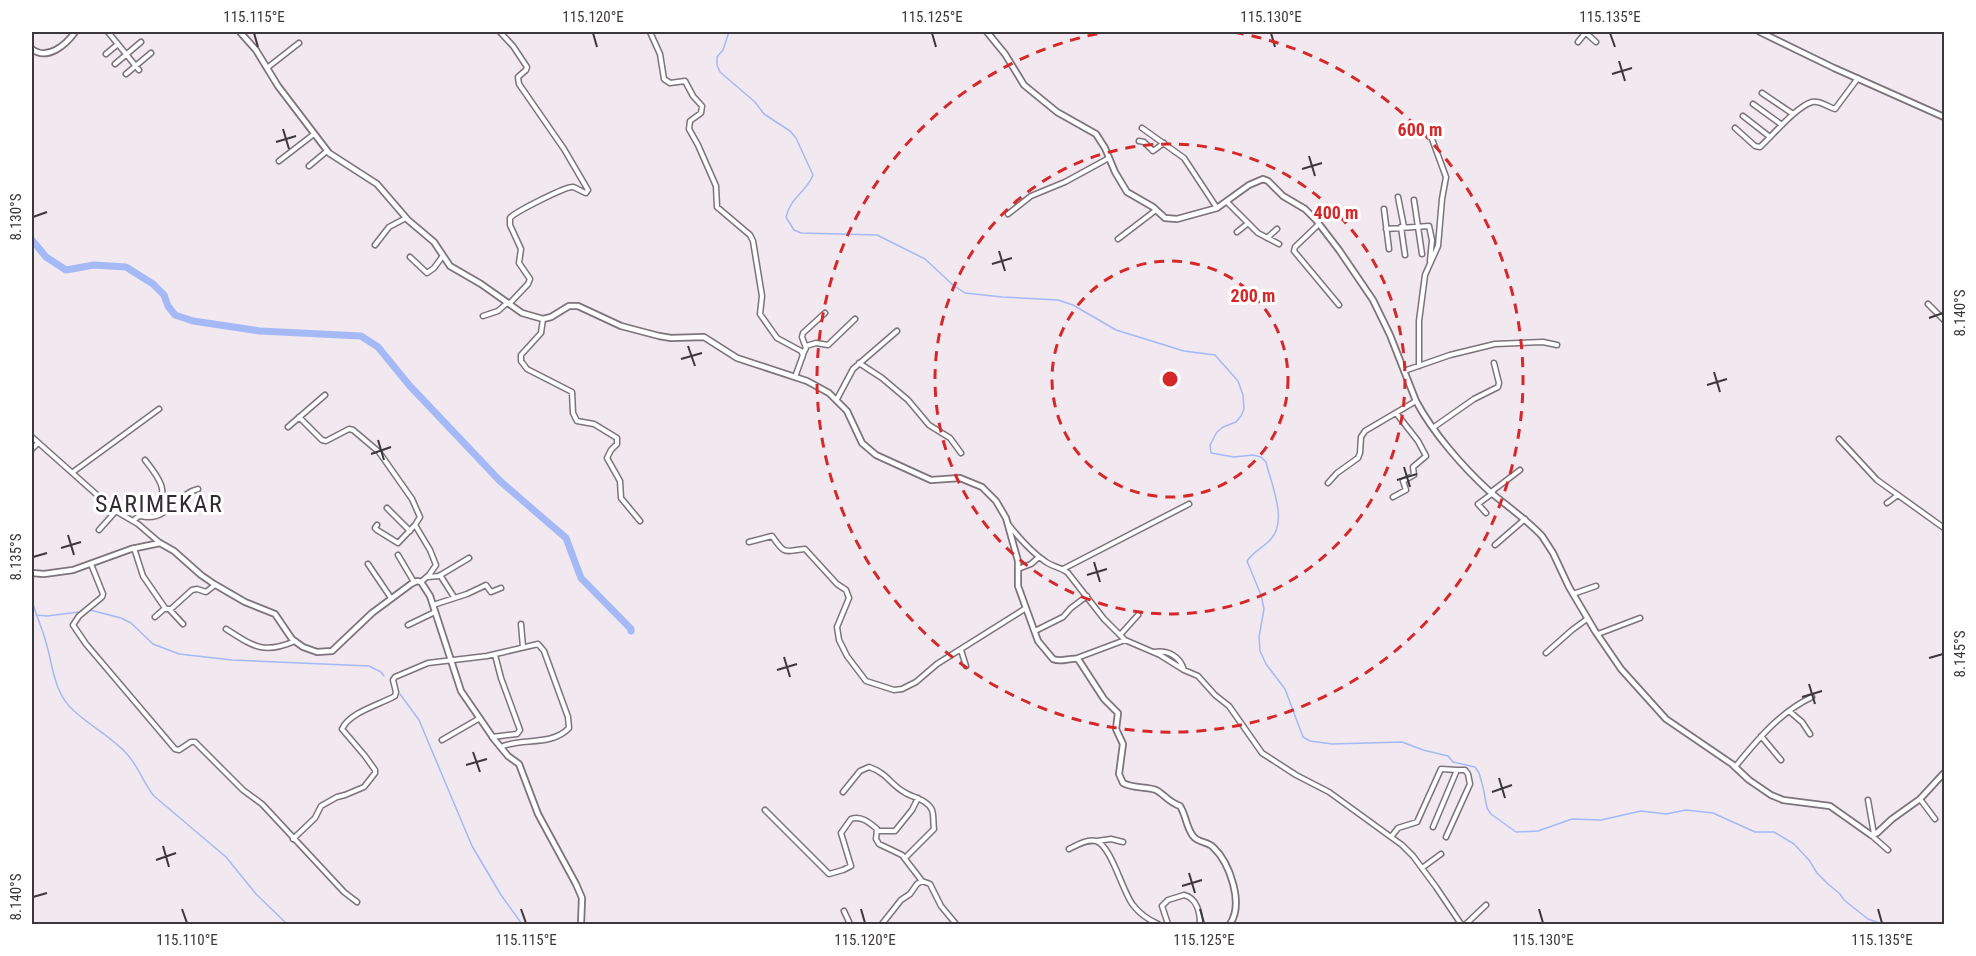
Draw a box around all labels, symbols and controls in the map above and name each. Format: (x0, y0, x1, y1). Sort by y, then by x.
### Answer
text: 115.115°E (223, 8, 285, 26)
text: 115.120°E (562, 8, 624, 26)
text: 115.125°E (901, 8, 963, 26)
text: 115.130°E (1240, 8, 1302, 26)
text: 115.135°E (1579, 8, 1641, 26)
text: 600 m (1398, 119, 1442, 140)
text: 8.130°S (7, 193, 25, 240)
text: 400 m (1314, 202, 1358, 223)
text: 200 m (1231, 285, 1275, 306)
text: 8.140°S (1951, 289, 1969, 336)
centre of rings (1160, 369, 1180, 389)
district label: SARIMEKAR (95, 490, 223, 518)
text: 8.135°S (7, 533, 25, 580)
text: 8.145°S (1951, 630, 1969, 677)
text: 8.140°S (7, 873, 25, 920)
text: 115.110°E (156, 931, 218, 949)
text: 115.115°E (495, 931, 557, 949)
text: 115.120°E (834, 931, 896, 949)
text: 115.125°E (1173, 931, 1235, 949)
text: 115.130°E (1512, 931, 1574, 949)
text: 115.135°E (1851, 931, 1913, 949)

